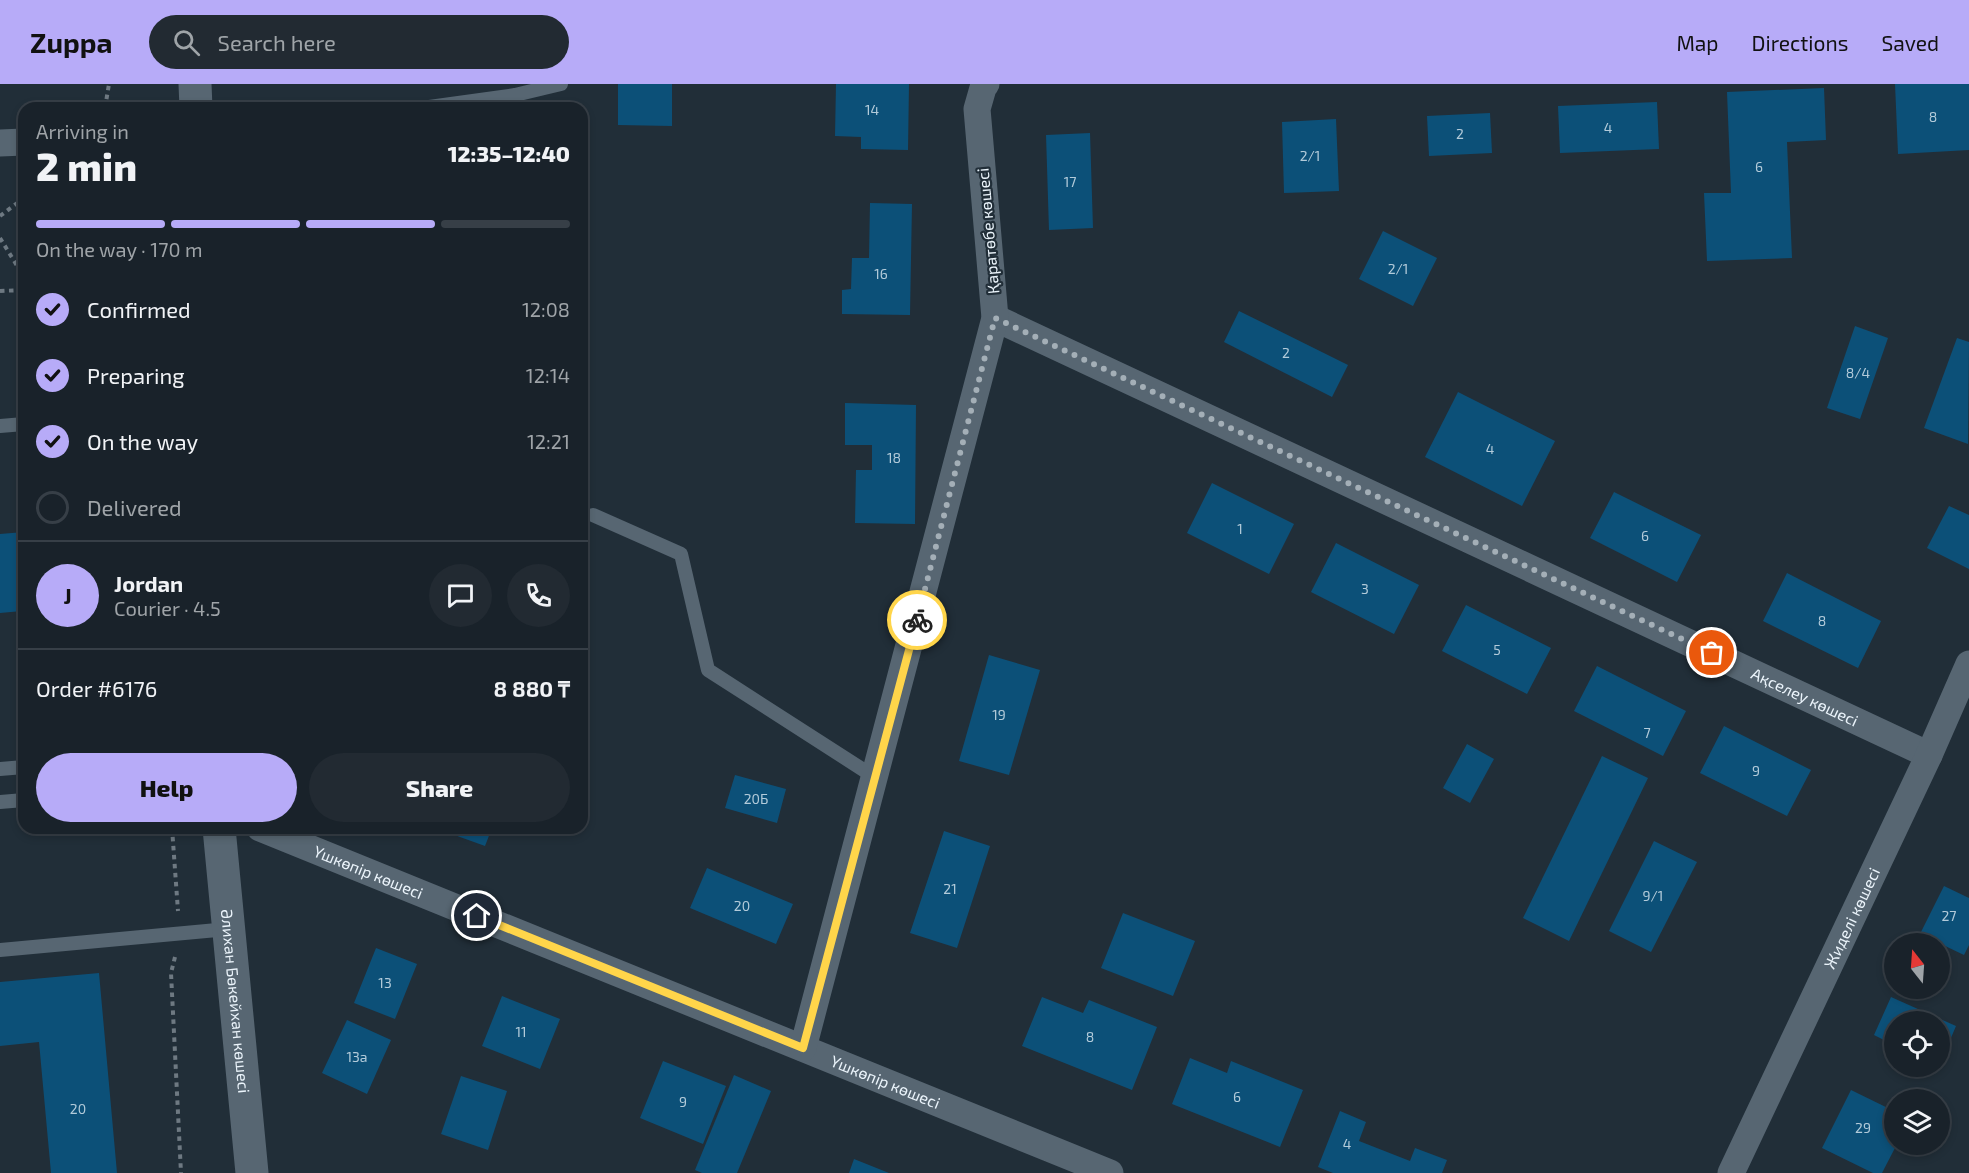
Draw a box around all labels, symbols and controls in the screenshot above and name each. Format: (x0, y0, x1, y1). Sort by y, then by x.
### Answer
search box (149, 15, 569, 69)
text: Zuppa (30, 25, 113, 59)
icon: search (170, 26, 203, 59)
text: Search here (218, 29, 336, 55)
text: Map (1676, 30, 1719, 55)
text: Directions (1752, 30, 1848, 55)
text: Saved (1881, 30, 1939, 55)
house number: 14 (865, 101, 879, 118)
house number: 8 (1929, 108, 1937, 125)
text: Arriving in (36, 119, 129, 143)
house number: 4 (1604, 119, 1612, 136)
house number: 2 (1456, 125, 1464, 142)
text: 12:35–12:40 (448, 140, 570, 166)
text: 2 min (36, 142, 137, 189)
house number: 2/1 (1300, 147, 1320, 164)
house number: 6 (1755, 158, 1763, 175)
street label: Қаратөбе көшесі (973, 167, 1002, 295)
house number: 17 (1064, 173, 1076, 190)
text: On the way · 170 m (36, 237, 203, 261)
house number: 2/1 (1388, 260, 1408, 277)
house number: 16 (874, 265, 888, 282)
icon: check (36, 293, 69, 326)
text: Confirmed (87, 296, 191, 322)
text: 12:08 (522, 297, 570, 321)
house number: 2 (1282, 344, 1290, 361)
icon: check (36, 359, 69, 392)
text: Preparing (87, 362, 185, 388)
text: 12:14 (526, 363, 570, 387)
house number: 8/4 (1846, 364, 1870, 381)
icon: check (36, 425, 69, 458)
text: On the way (87, 428, 198, 454)
text: 12:21 (527, 429, 570, 453)
house number: 4 (1486, 440, 1494, 457)
house number: 18 (887, 449, 901, 466)
text: Delivered (87, 494, 182, 520)
house number: 1 (1237, 520, 1243, 537)
house number: 6 (1641, 527, 1649, 544)
button: chat (429, 564, 492, 627)
button: phone (507, 564, 570, 627)
text: Jordan (114, 570, 183, 596)
house number: 3 (1361, 580, 1369, 597)
text: J (63, 582, 72, 608)
courier (887, 590, 947, 650)
text: Courier · 4.5 (114, 596, 221, 620)
icon: bike (901, 604, 934, 637)
house number: 8 (1818, 612, 1826, 629)
pin (1686, 627, 1737, 678)
icon: bag (1695, 636, 1728, 669)
house number: 5 (1493, 641, 1501, 658)
street label: Ақселеу көшесі (1748, 663, 1862, 730)
text: Order #6176 (36, 675, 157, 701)
text: 8 880 ₸ (493, 675, 570, 701)
house number: 19 (992, 706, 1006, 723)
house number: 7 (1643, 724, 1651, 741)
button: Help (36, 753, 297, 822)
button: Share (309, 753, 570, 822)
house number: 9 (1752, 762, 1760, 779)
house number: 20Б (744, 790, 768, 807)
street label: Үшкөпір көшесі (311, 841, 426, 902)
street label: Жиделі көшесі (1819, 864, 1883, 972)
house number: 21 (943, 880, 957, 897)
house number: 9/1 (1643, 887, 1663, 904)
pin (451, 890, 502, 941)
house number: 20 (734, 897, 750, 914)
icon: home (460, 899, 493, 932)
house number: 27 (1941, 907, 1957, 924)
street label: Әлихан Бөкейхан көшесі (218, 908, 254, 1094)
north arrow (1884, 933, 1950, 999)
map controls (1884, 933, 1950, 1155)
house number: 13 (378, 974, 392, 991)
button: locate (1884, 1011, 1950, 1077)
house number: 11 (515, 1023, 527, 1040)
house number: 8 (1086, 1028, 1094, 1045)
house number: 13а (346, 1048, 368, 1065)
street label: Үшкөпір көшесі (828, 1051, 943, 1112)
house number: 6 (1233, 1088, 1241, 1105)
button: layers (1884, 1089, 1950, 1155)
house number: 9 (679, 1093, 687, 1110)
house number: 20 (70, 1100, 86, 1117)
house number: 29 (1855, 1119, 1871, 1136)
house number: 4 (1343, 1135, 1351, 1152)

